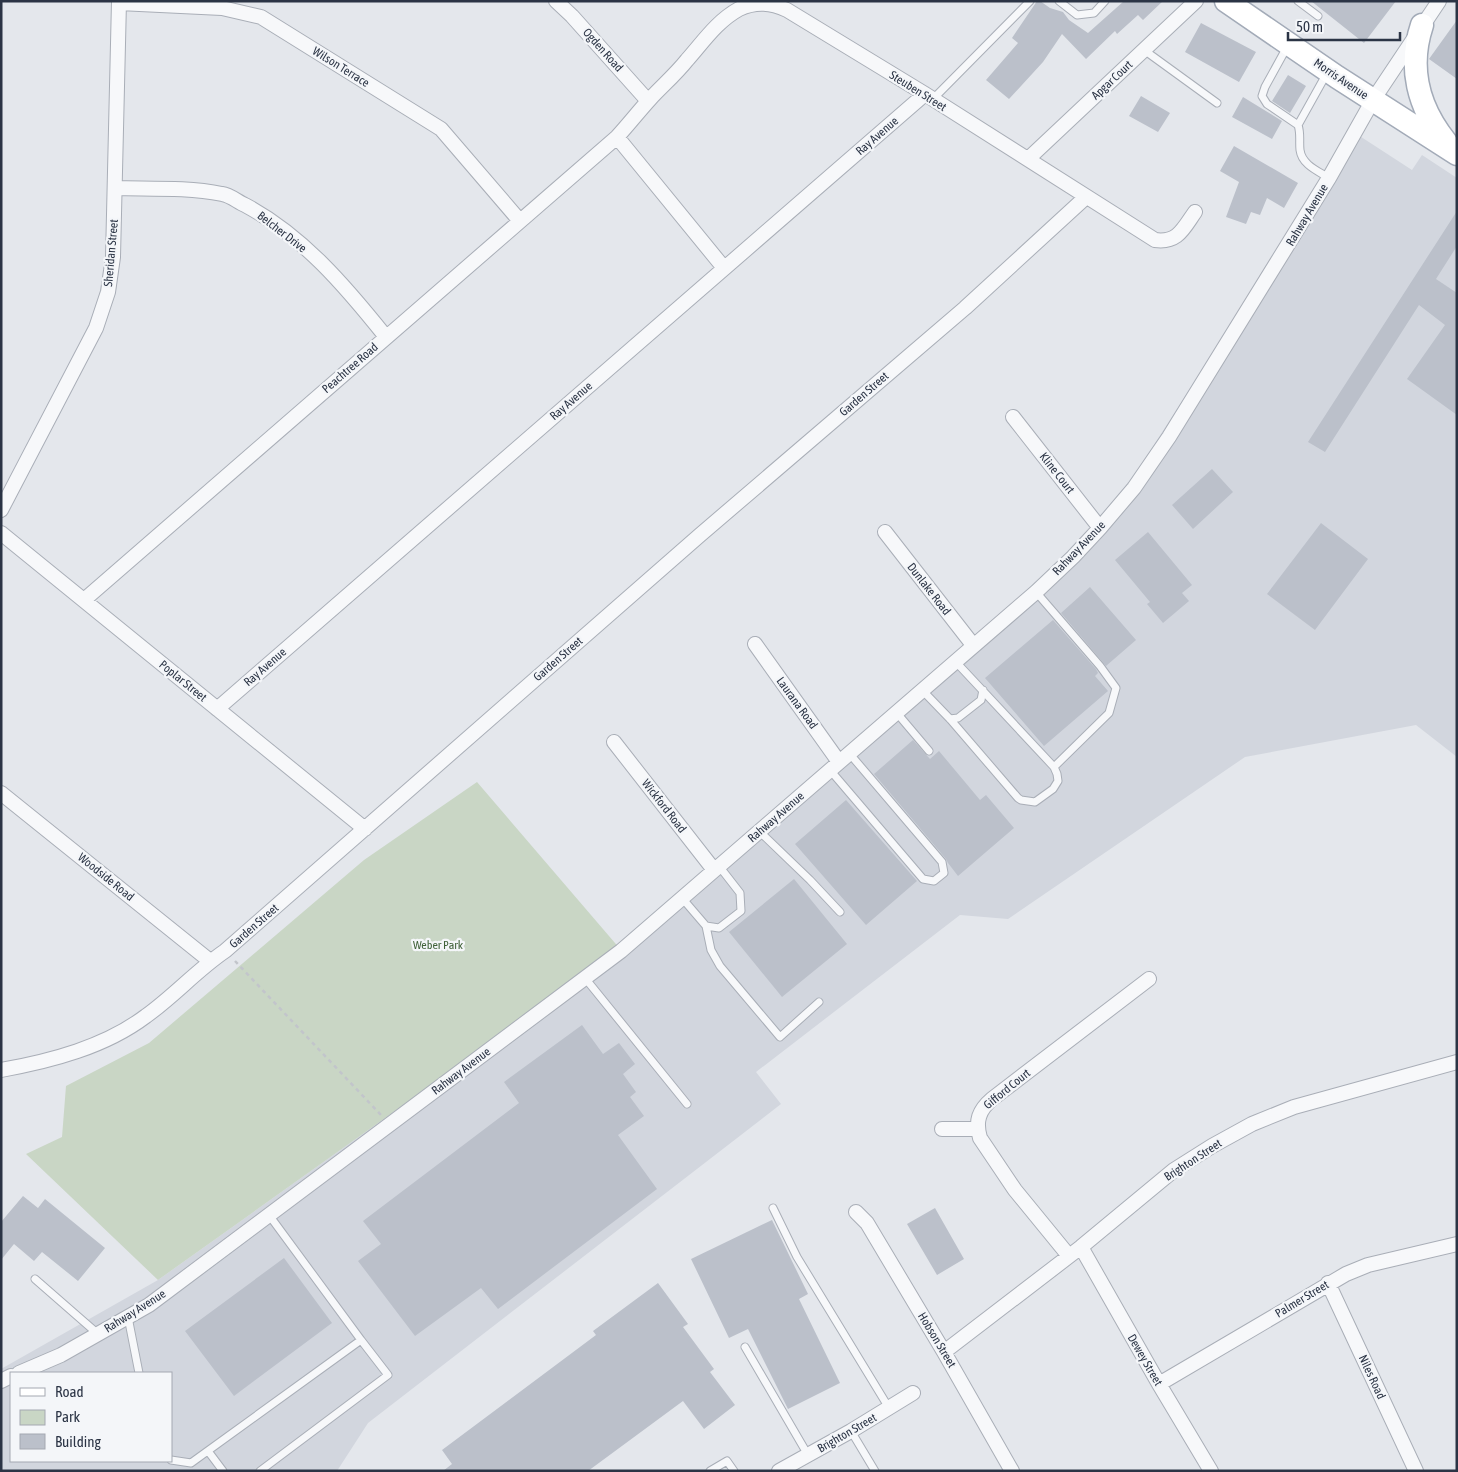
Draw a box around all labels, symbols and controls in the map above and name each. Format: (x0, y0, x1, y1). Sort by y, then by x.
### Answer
scale bar (1288, 10, 1400, 42)
text: 50 m (1296, 18, 1323, 35)
street label: Ogden Road (580, 25, 626, 75)
street label: Wilson Terrace (310, 44, 372, 90)
street label: Morris Avenue (1311, 56, 1371, 102)
street label: Apgar Court (1089, 57, 1136, 102)
street label: Steuben Street (887, 68, 950, 114)
street label: Ray Avenue (853, 114, 901, 158)
street label: Rahway Avenue (1283, 181, 1331, 249)
street label: Belcher Drive (255, 209, 309, 255)
street label: Sheridan Street (101, 218, 121, 287)
street label: Peachtree Road (319, 340, 381, 396)
street label: Garden Street (837, 369, 892, 419)
street label: Ray Avenue (547, 379, 595, 423)
street label: Kline Court (1037, 450, 1078, 497)
street label: Rahway Avenue (1050, 518, 1108, 578)
street label: Dunlake Road (904, 560, 954, 618)
street label: Garden Street (531, 634, 586, 684)
street label: Ray Avenue (241, 645, 289, 689)
street label: Poplar Street (156, 658, 210, 705)
street label: Laurana Road (773, 674, 821, 732)
street label: Wickford Road (639, 777, 689, 835)
street label: Rahway Avenue (745, 789, 807, 845)
street label: Woodside Road (75, 850, 137, 904)
street label: Garden Street (227, 901, 282, 951)
park label: Weber Park (413, 938, 464, 952)
street label: Rahway Avenue (429, 1044, 493, 1098)
street label: Gifford Court (981, 1066, 1034, 1112)
street label: Brighton Street (1162, 1136, 1225, 1184)
street label: Palmer Street (1273, 1277, 1332, 1320)
street label: Rahway Avenue (102, 1287, 168, 1335)
street label: Hobson Street (915, 1310, 959, 1371)
street label: Dewey Street (1125, 1332, 1166, 1389)
street label: Niles Road (1356, 1353, 1388, 1401)
legend (10, 1372, 172, 1462)
text: Road (55, 1383, 84, 1400)
text: Park (55, 1408, 80, 1425)
street label: Brighton Street (815, 1410, 879, 1455)
text: Building (55, 1433, 101, 1450)

